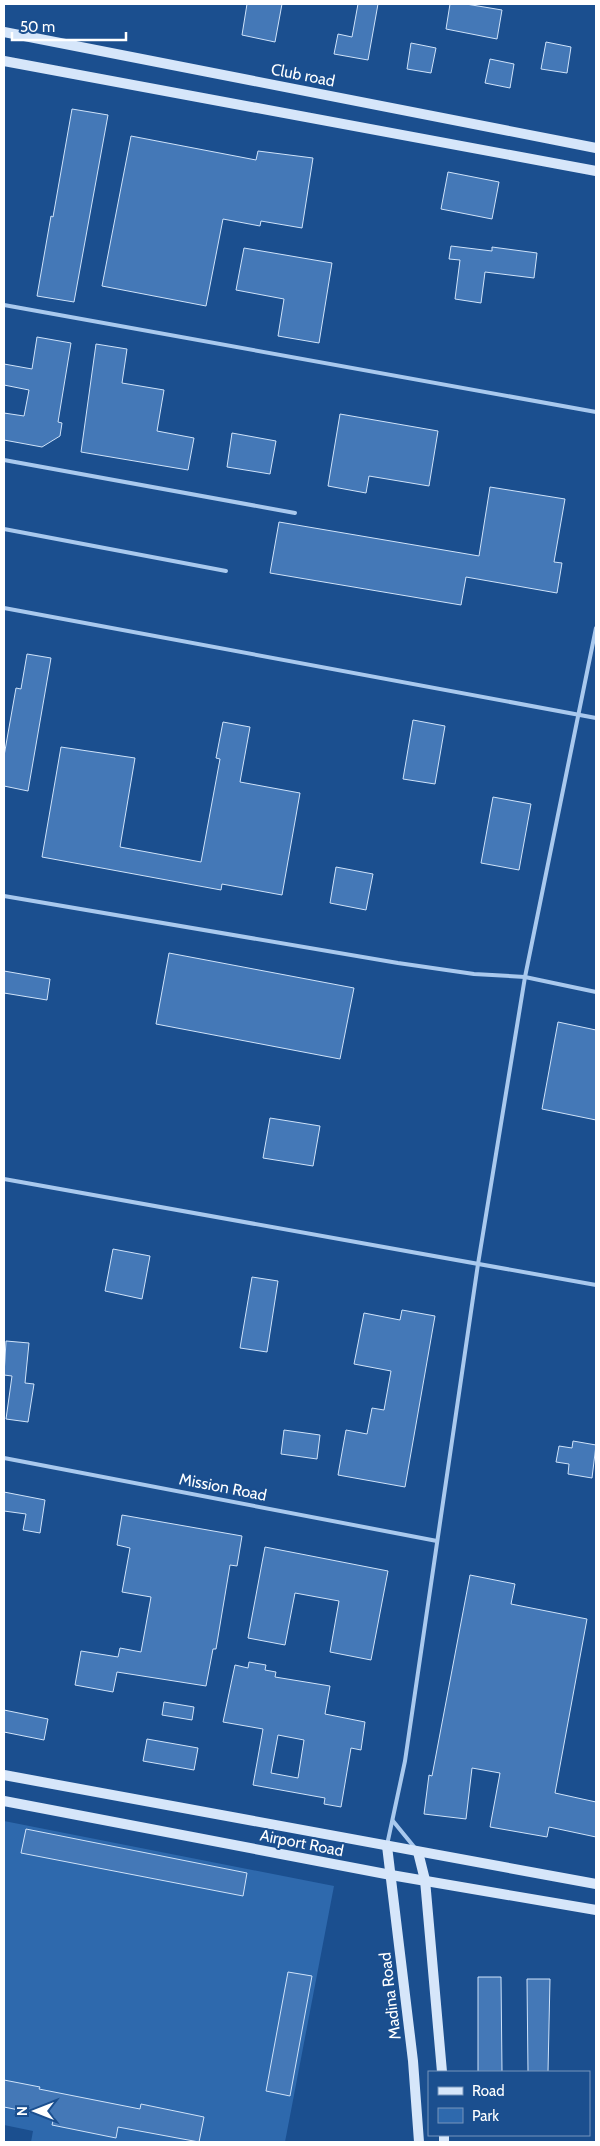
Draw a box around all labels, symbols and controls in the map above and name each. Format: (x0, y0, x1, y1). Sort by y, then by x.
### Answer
scale bar (12, 10, 126, 42)
text: 50 m (20, 18, 55, 36)
street label: Club road (269, 60, 337, 90)
street label: Mission Road (178, 1469, 268, 1505)
street label: Airport Road (259, 1826, 345, 1860)
street label: Madina Road (375, 1951, 405, 2041)
legend (428, 2071, 590, 2136)
text: Road (472, 2082, 505, 2100)
north arrow (10, 2086, 60, 2136)
text: N (13, 2106, 31, 2116)
text: Park (472, 2107, 499, 2125)

